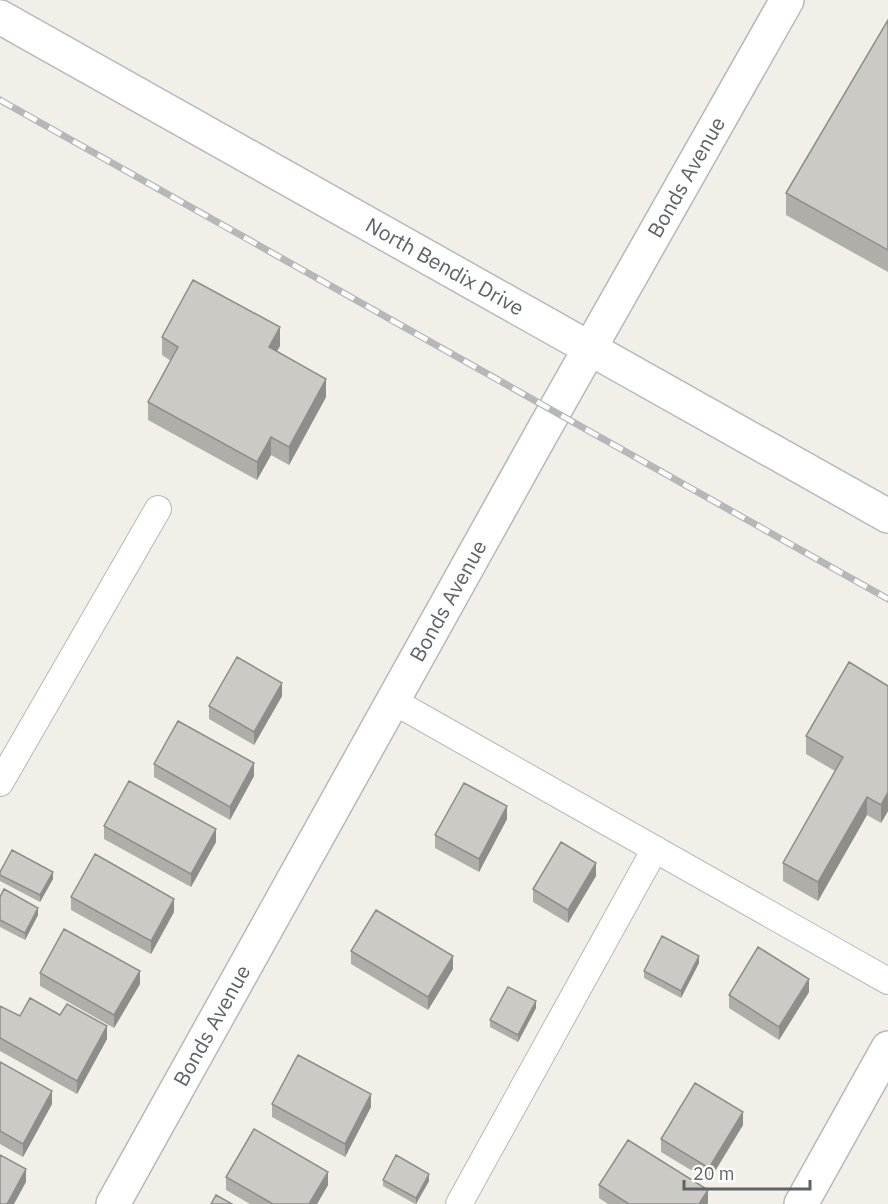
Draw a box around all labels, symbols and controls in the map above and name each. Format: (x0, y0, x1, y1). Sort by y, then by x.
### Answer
street label: Bonds Avenue (640, 111, 731, 243)
street label: North Bendix Drive (361, 210, 529, 322)
street label: Bonds Avenue (403, 535, 493, 666)
street label: Bonds Avenue (166, 959, 256, 1091)
scale bar (684, 1153, 810, 1191)
text: 20 m (693, 1162, 735, 1185)

